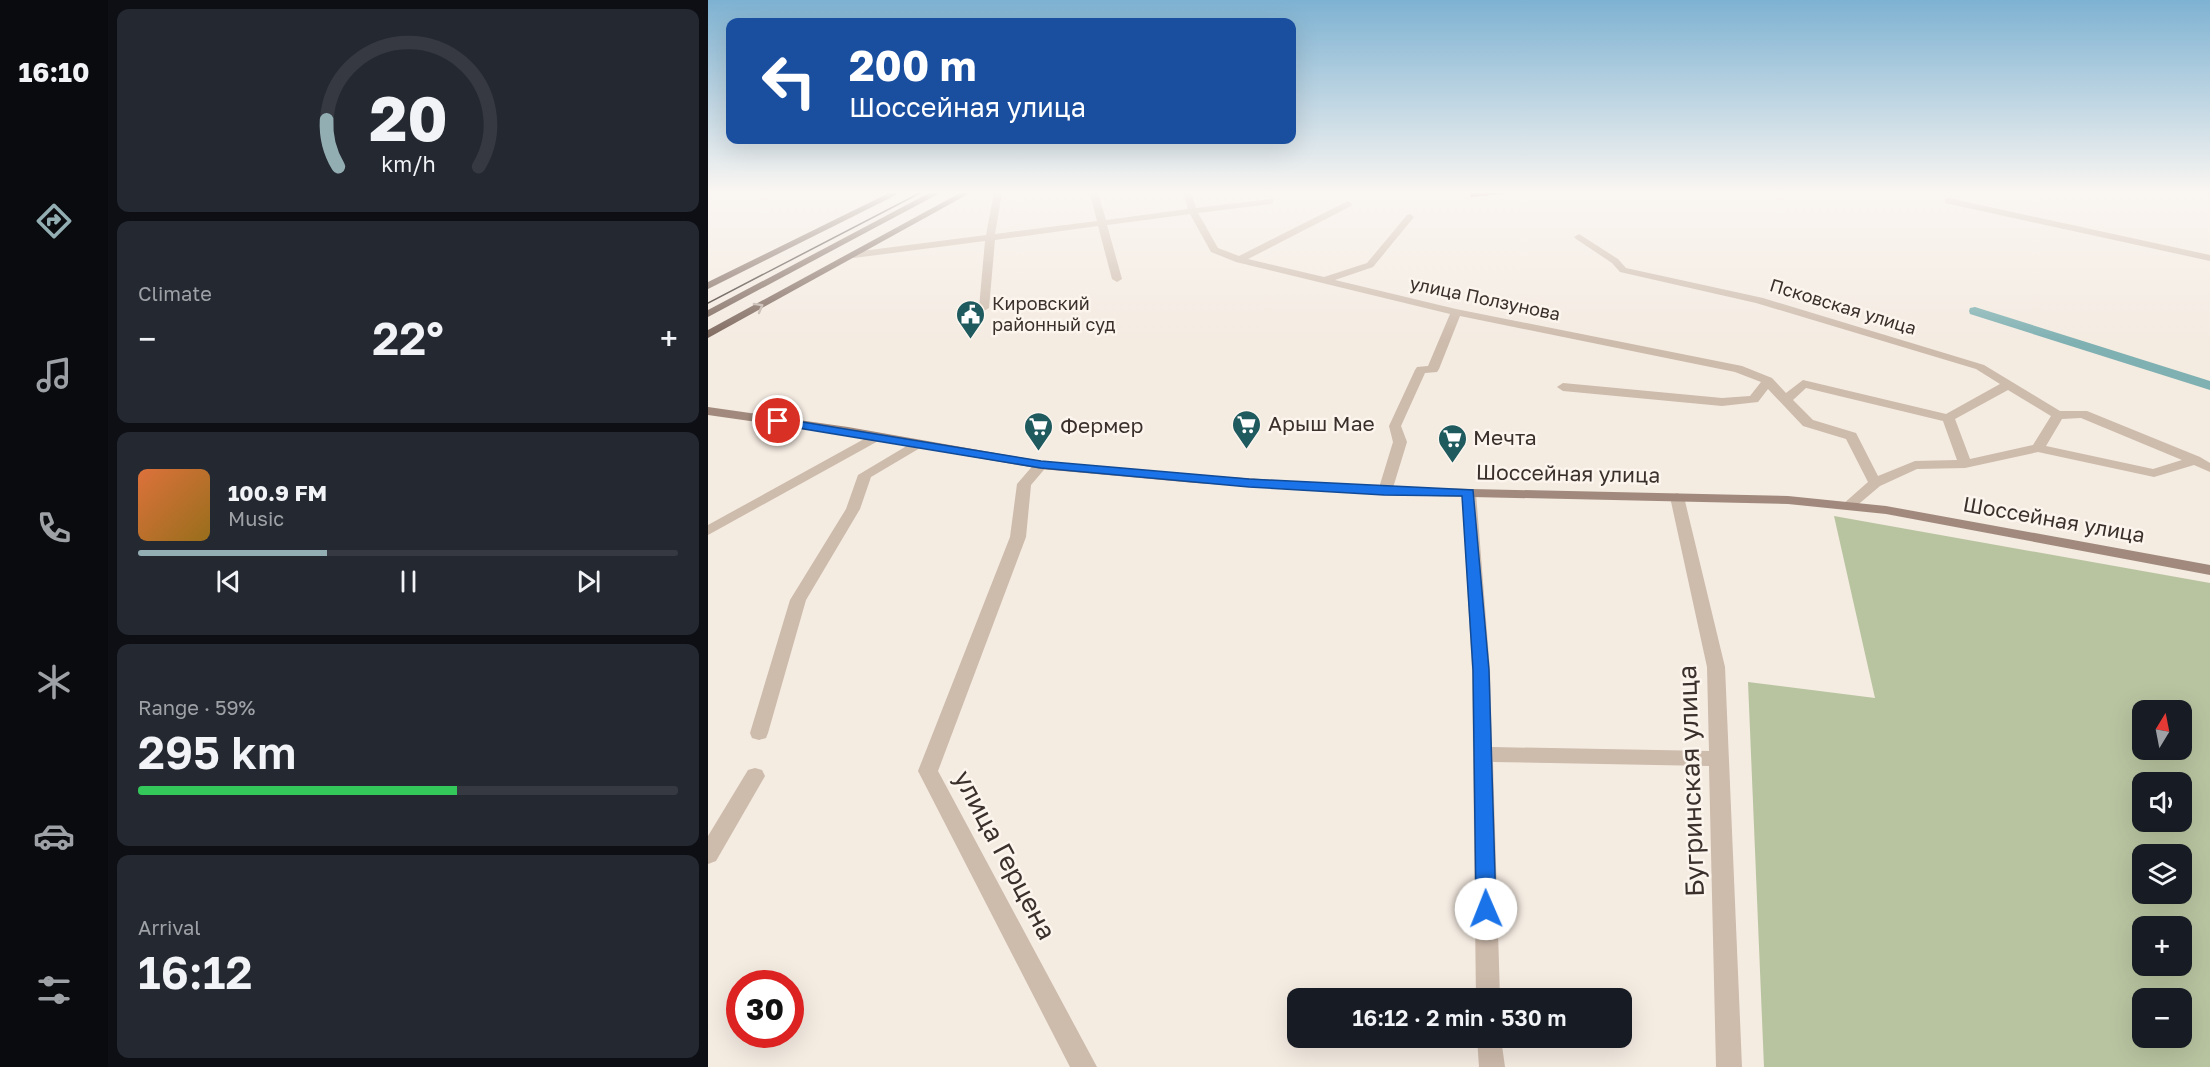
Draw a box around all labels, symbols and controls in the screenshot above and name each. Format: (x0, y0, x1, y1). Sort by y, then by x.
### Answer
text: 200 m (849, 40, 976, 90)
icon: left (750, 42, 828, 120)
text: 16:10 (18, 56, 90, 88)
text: 20 (369, 80, 447, 155)
text: Шоссейная улица (849, 91, 1086, 123)
text: km/h (381, 152, 435, 178)
icon: directions (33, 200, 75, 242)
street label: улица Ползунова (1408, 271, 1562, 325)
street label: Псковская улица (1767, 273, 1919, 339)
text: Climate (138, 281, 212, 305)
place label: Кировский районный суд (992, 292, 1116, 335)
public building icon: Кировский районный суд (955, 298, 987, 340)
one-way arrow (753, 303, 763, 314)
text: 22° (372, 311, 444, 365)
text: − (138, 319, 156, 358)
text: + (660, 319, 678, 358)
icon: music (33, 354, 75, 396)
pin (752, 395, 803, 446)
icon: arrive (761, 404, 794, 437)
supermarket icon: Арыш Мае (1231, 408, 1263, 450)
supermarket icon: Фермер (1023, 410, 1055, 452)
place label: Арыш Мае (1268, 410, 1375, 436)
place label: Фермер (1060, 412, 1143, 438)
supermarket icon: Мечта (1436, 422, 1468, 464)
place label: Мечта (1473, 424, 1537, 450)
street label: Шоссейная улица (1476, 458, 1660, 488)
text: 100.9 FM (228, 479, 327, 506)
street label: Шоссейная улица (1961, 490, 2147, 548)
text: Music (228, 506, 284, 530)
icon: phone (33, 507, 75, 549)
icon: previous (212, 565, 245, 598)
icon: pause (392, 565, 425, 598)
icon: next (572, 565, 605, 598)
icon: climate (33, 661, 75, 703)
street label: Бугринская улица (1671, 665, 1710, 897)
text: Range · 59% (138, 695, 255, 719)
north arrow (2132, 700, 2192, 760)
map controls (2132, 700, 2192, 1048)
text: 295 km (138, 725, 297, 779)
street label: улица Герцена (948, 765, 1063, 945)
button: sound (2132, 772, 2192, 832)
icon: car (33, 815, 75, 857)
button: layers (2132, 844, 2192, 904)
position arrow (1454, 877, 1518, 941)
text: Arrival (138, 915, 201, 939)
button: + (2132, 916, 2192, 976)
text: 16:12 (138, 945, 252, 999)
icon: filters (33, 969, 75, 1011)
speed limit sign: 30 (726, 970, 804, 1048)
button: − (2132, 988, 2192, 1048)
text: 16:12 · 2 min · 530 m (1352, 1004, 1567, 1031)

